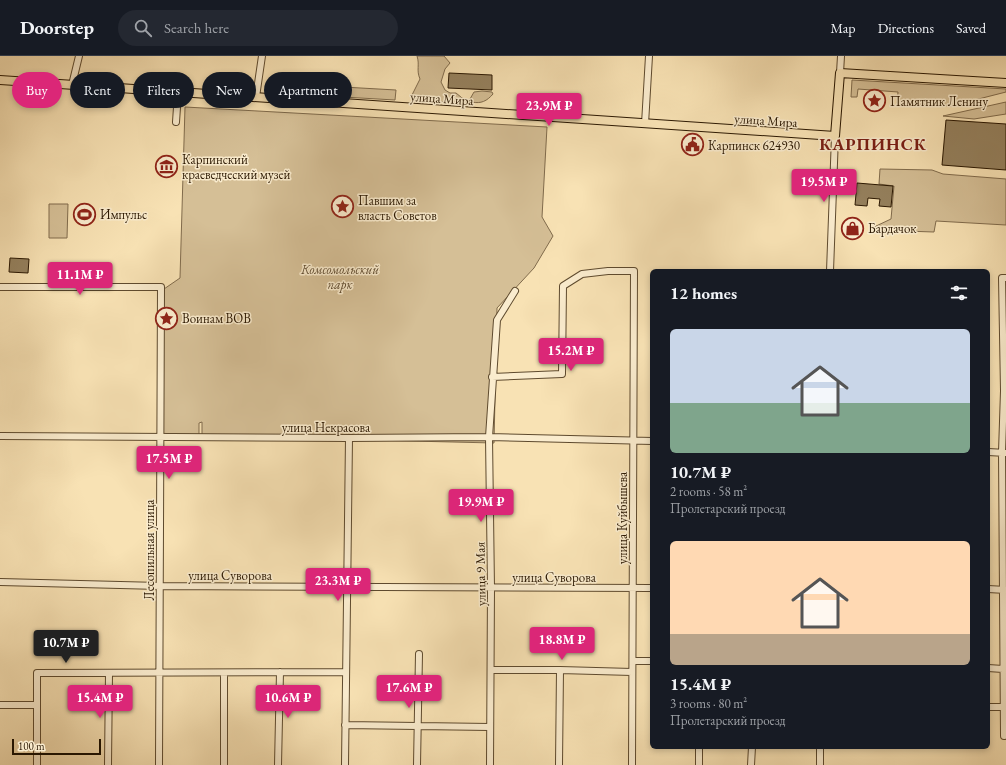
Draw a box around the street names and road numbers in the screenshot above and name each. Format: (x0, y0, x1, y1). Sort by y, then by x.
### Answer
street label: улица Мира (410, 88, 475, 109)
street label: улица Мира (734, 110, 799, 131)
street label: улица Некрасова (282, 419, 371, 436)
street label: улица Куйбышева (614, 471, 631, 564)
street label: Лесопильная улица (141, 499, 158, 601)
street label: улица 9 Мая (471, 542, 490, 606)
street label: улица Суворова (188, 567, 273, 584)
street label: улица Суворова (512, 569, 597, 586)

